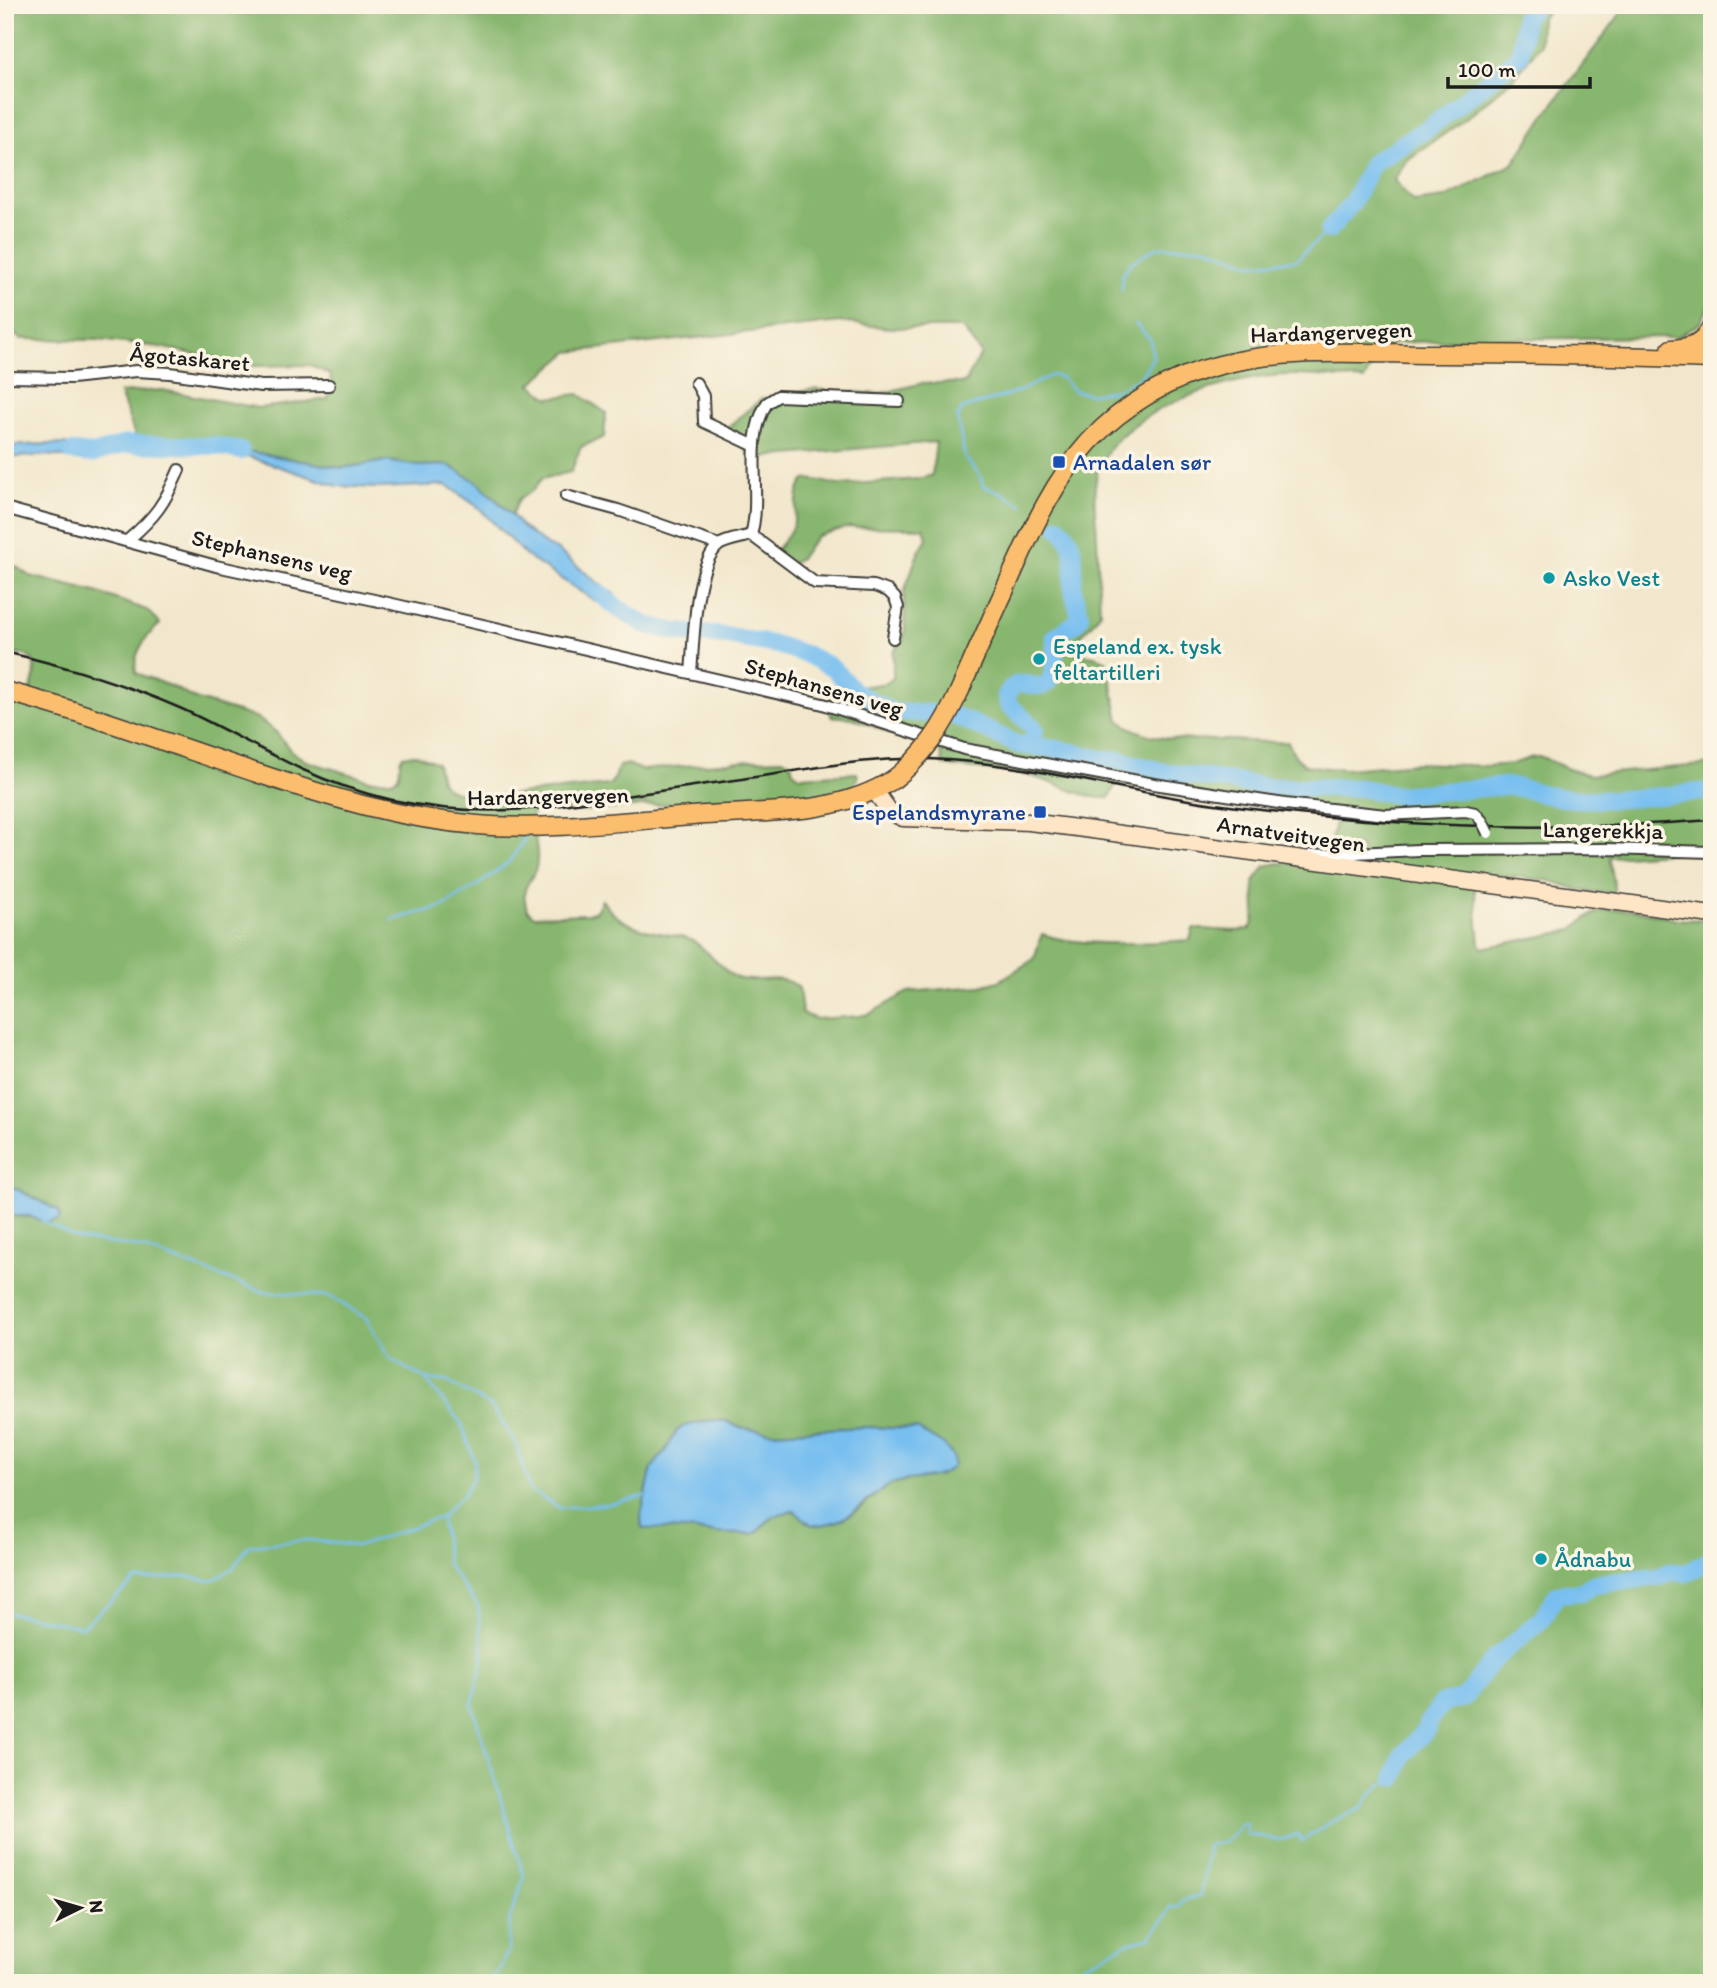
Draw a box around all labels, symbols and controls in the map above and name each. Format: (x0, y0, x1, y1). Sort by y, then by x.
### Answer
scale bar (1448, 46, 1589, 90)
text: 100 m (1458, 57, 1516, 82)
street label: Hardangervegen (1250, 315, 1412, 349)
street label: Ågotaskaret (129, 339, 252, 377)
place label: Arnadalen sør (1073, 448, 1211, 476)
marker: Arnadalen sør (1051, 454, 1067, 470)
street label: Stephansens veg (189, 523, 355, 587)
place label: Asko Vest (1563, 564, 1660, 592)
marker: Asko Vest (1541, 570, 1557, 586)
place label: Espeland ex. tysk feltartilleri (1053, 632, 1222, 686)
street label: Stephansens veg (741, 651, 907, 723)
marker: Espeland ex. tysk feltartilleri (1031, 651, 1047, 667)
street label: Hardangervegen (467, 781, 629, 811)
place label: Espelandsmyrane (852, 798, 1026, 826)
marker: Espelandsmyrane (1032, 804, 1048, 820)
street label: Arnatveitvegen (1215, 810, 1367, 858)
street label: Langerekkja (1542, 815, 1664, 845)
place label: Ådnabu (1555, 1545, 1632, 1573)
marker: Ådnabu (1533, 1551, 1549, 1567)
north arrow (46, 1872, 116, 1942)
text: N (84, 1899, 108, 1914)

